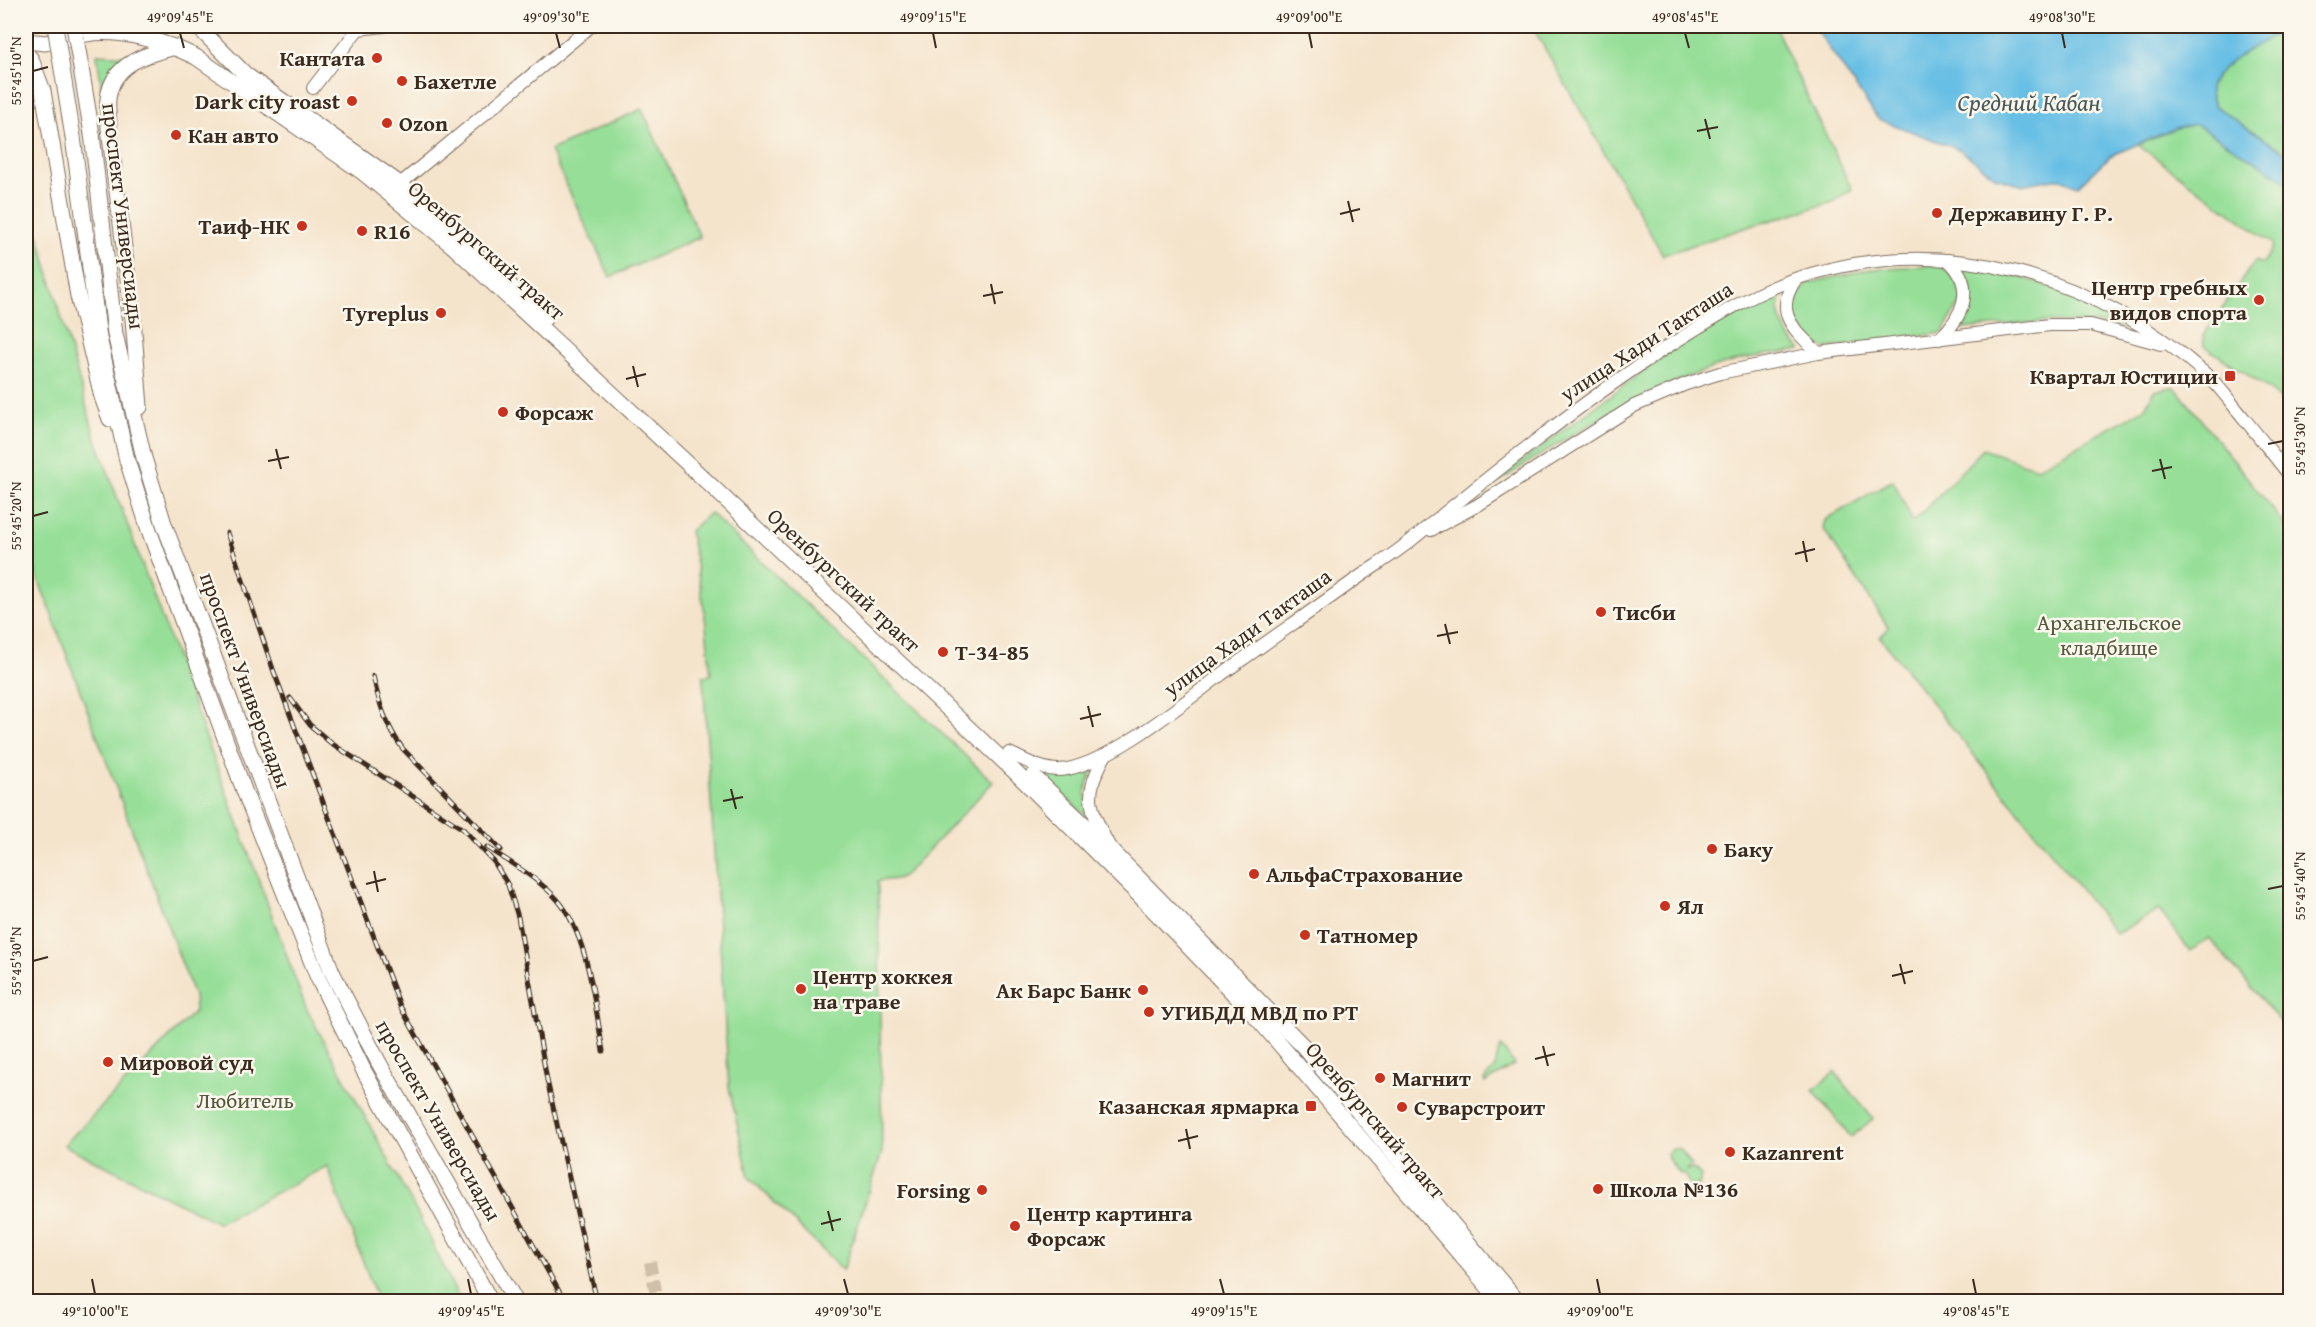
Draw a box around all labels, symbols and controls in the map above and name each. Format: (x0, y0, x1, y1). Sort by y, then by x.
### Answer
text: 49°09'45"E (147, 6, 214, 27)
text: 49°09'30"E (523, 6, 590, 27)
text: 49°09'15"E (900, 6, 967, 27)
text: 49°09'00"E (1276, 6, 1343, 27)
text: 49°08'45"E (1652, 6, 1719, 27)
text: 49°08'30"E (2029, 6, 2096, 27)
text: 55°45'10"N (5, 36, 26, 105)
place label: Кантата (279, 42, 366, 74)
marker: Кантата (370, 51, 384, 65)
place label: Бахетле (414, 65, 497, 97)
marker: Бахетле (395, 74, 409, 88)
place label: Dark city roast (195, 85, 341, 117)
water label: Средний Кабан (1958, 85, 2100, 120)
marker: Dark city roast (345, 94, 359, 108)
street label: проспект Универсиады (94, 101, 154, 331)
place label: Ozon (399, 107, 448, 139)
marker: Ozon (380, 116, 394, 130)
place label: Кан авто (188, 119, 279, 151)
marker: Кан авто (169, 128, 183, 142)
street label: Оренбургский тракт (401, 173, 573, 328)
place label: Державину Г. Р. (1948, 197, 2113, 229)
marker: Державину Г. Р. (1930, 206, 1944, 220)
place label: Таиф-НК (199, 210, 290, 242)
place label: R16 (374, 215, 410, 247)
marker: Таиф-НК (295, 219, 309, 233)
marker: R16 (355, 224, 369, 238)
place label: Центр гребных видов спорта (2091, 271, 2248, 328)
street label: улица Хади Такташа (1552, 273, 1739, 410)
marker: Центр гребных видов спорта (2252, 293, 2266, 307)
place label: Tyreplus (343, 297, 429, 329)
marker: Tyreplus (434, 306, 448, 320)
place label: Квартал Юстиции (2030, 360, 2218, 392)
marker: Квартал Юстиции (2223, 369, 2237, 383)
place label: Форсаж (515, 396, 594, 428)
marker: Форсаж (496, 405, 510, 419)
text: 55°45'30"N (2289, 406, 2310, 475)
text: 55°45'20"N (5, 481, 26, 550)
street label: Оренбургский тракт (760, 500, 928, 660)
street label: улица Хади Такташа (1156, 560, 1338, 705)
street label: проспект Универсиады (192, 567, 300, 793)
place label: Тисби (1613, 596, 1676, 628)
marker: Тисби (1594, 605, 1608, 619)
park label: Архангельское кладбище (2037, 606, 2181, 663)
place label: T-34-85 (955, 636, 1029, 668)
marker: T-34-85 (936, 645, 950, 659)
place label: Баку (1724, 833, 1774, 865)
marker: Баку (1705, 842, 1719, 856)
text: 55°45'40"N (2289, 851, 2310, 920)
place label: АльфаСтрахование (1266, 858, 1463, 890)
marker: АльфаСтрахование (1247, 867, 1261, 881)
place label: Ял (1676, 890, 1704, 922)
marker: Ял (1658, 899, 1672, 913)
place label: Татномер (1317, 919, 1418, 951)
text: 55°45'30"N (5, 926, 26, 995)
marker: Татномер (1298, 928, 1312, 942)
place label: Центр хоккея на траве (813, 960, 953, 1017)
place label: Ак Барс Банк (996, 974, 1131, 1006)
marker: Центр хоккея на траве (794, 982, 808, 996)
marker: Ак Барс Банк (1136, 983, 1150, 997)
place label: УГИБДД МВД по РТ (1161, 996, 1358, 1028)
marker: УГИБДД МВД по РТ (1142, 1005, 1156, 1019)
street label: проспект Универсиады (368, 1013, 510, 1227)
street label: Оренбургский тракт (1299, 1034, 1454, 1206)
place label: Мировой суд (120, 1046, 254, 1078)
marker: Мировой суд (101, 1055, 115, 1069)
place label: Магнит (1392, 1062, 1471, 1094)
marker: Магнит (1373, 1071, 1387, 1085)
park label: Любитель (196, 1084, 294, 1116)
place label: Казанская ярмарка (1098, 1090, 1300, 1122)
place label: Суварстроит (1414, 1091, 1545, 1123)
marker: Казанская ярмарка (1304, 1099, 1318, 1113)
marker: Суварстроит (1395, 1100, 1409, 1114)
place label: Kazanrent (1742, 1136, 1845, 1168)
marker: Kazanrent (1723, 1145, 1737, 1159)
place label: Школа №136 (1610, 1173, 1738, 1205)
place label: Forsing (897, 1174, 970, 1206)
marker: Школа №136 (1591, 1182, 1605, 1196)
marker: Forsing (975, 1183, 989, 1197)
place label: Центр картинга Форсаж (1027, 1197, 1193, 1254)
marker: Центр картинга Форсаж (1008, 1219, 1022, 1233)
text: 49°10'00"E (62, 1300, 129, 1321)
text: 49°09'45"E (438, 1300, 505, 1321)
text: 49°09'30"E (815, 1300, 882, 1321)
text: 49°09'15"E (1191, 1300, 1258, 1321)
text: 49°09'00"E (1567, 1300, 1634, 1321)
text: 49°08'45"E (1943, 1300, 2010, 1321)

